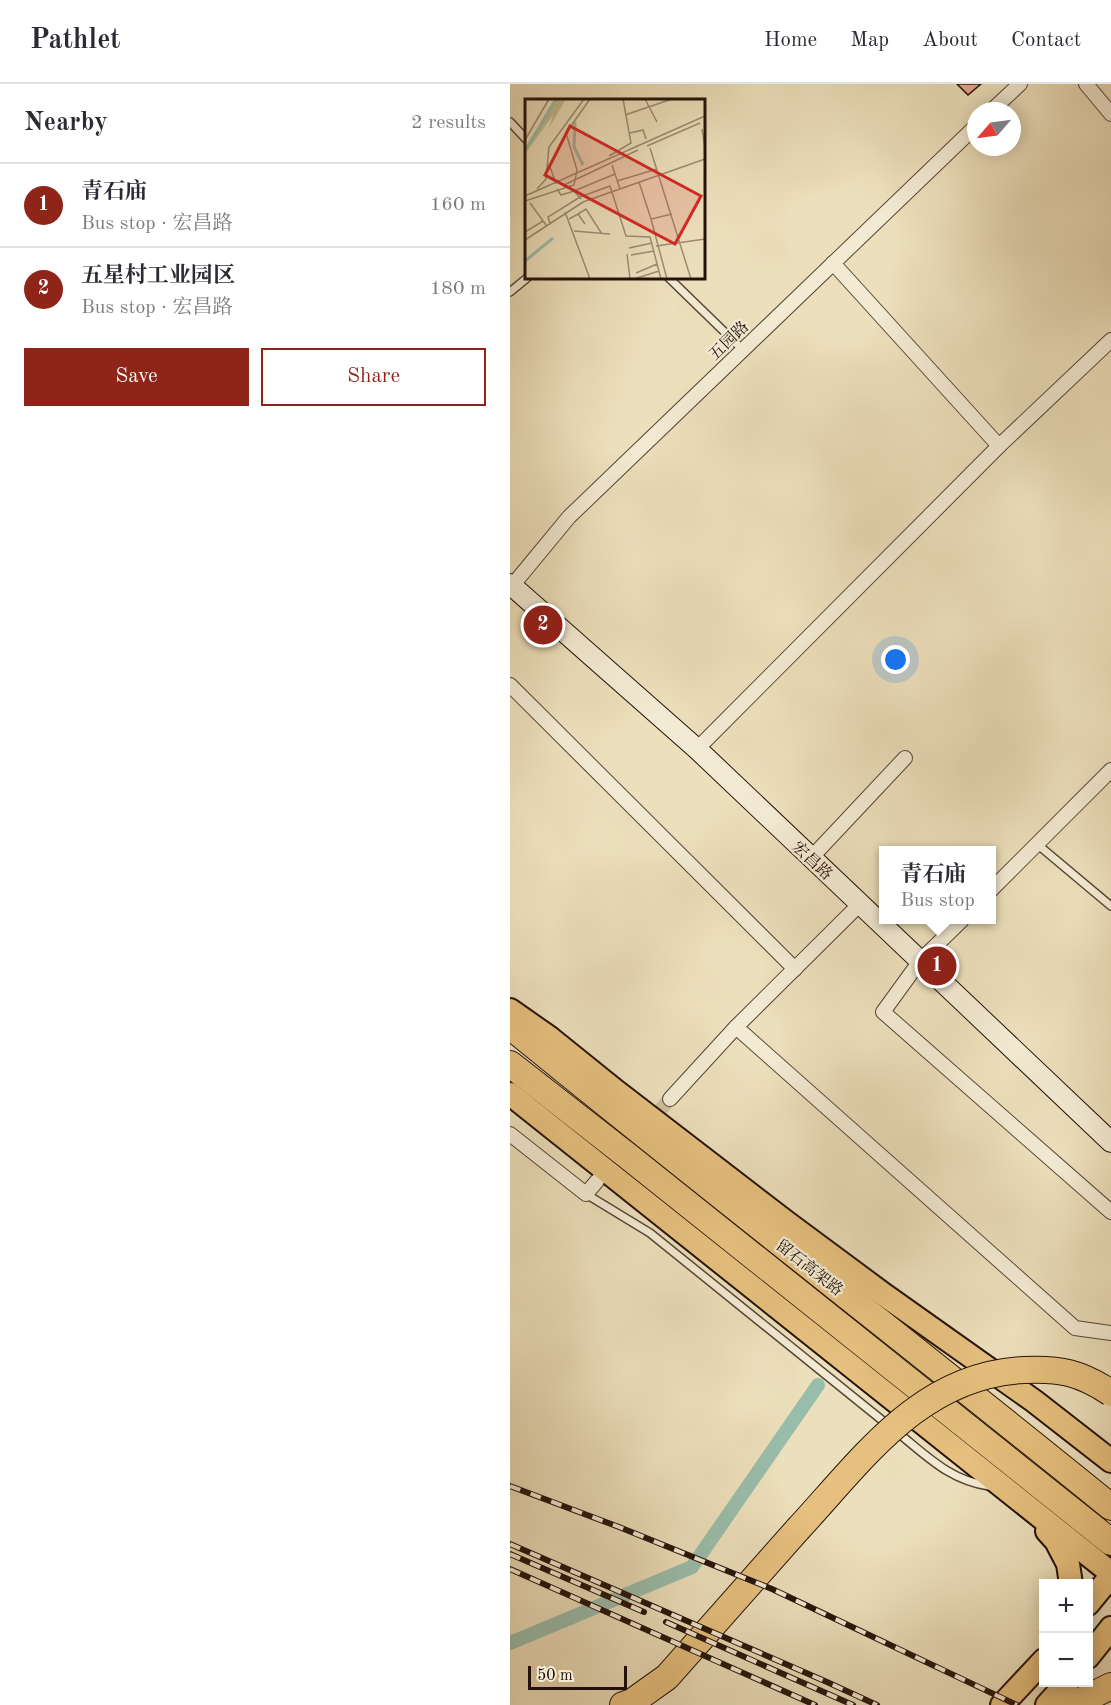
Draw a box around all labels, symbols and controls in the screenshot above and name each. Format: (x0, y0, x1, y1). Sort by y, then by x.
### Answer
text: Pathlet (30, 27, 121, 55)
text: Home (764, 30, 817, 51)
text: Map (850, 30, 889, 51)
text: About (922, 30, 978, 51)
text: Contact (1011, 30, 1081, 51)
inset map (525, 99, 705, 279)
north arrow (967, 102, 1021, 156)
text: Nearby (24, 110, 108, 136)
text: 2 results (411, 113, 486, 133)
text: 青石庙 (81, 181, 147, 203)
text: 1 (38, 195, 49, 215)
text: 160 m (430, 195, 486, 215)
text: Bus stop · 宏昌路 (81, 214, 233, 234)
text: 五星村工业园区 (81, 265, 235, 287)
text: 2 (38, 279, 49, 299)
text: 180 m (430, 279, 486, 299)
text: Bus stop · 宏昌路 (81, 298, 233, 318)
street label: 五园路 (705, 318, 752, 364)
button: Save (24, 348, 249, 406)
button: Share (261, 348, 486, 406)
pin: 2 (524, 602, 562, 648)
your location (881, 645, 910, 674)
street label: 宏昌路 (789, 838, 836, 884)
popup (879, 846, 996, 924)
text: 青石庙 (900, 864, 966, 886)
text: Bus stop (900, 891, 975, 911)
pin: 1 (918, 944, 956, 988)
street label: 留石高架路 (772, 1236, 846, 1300)
map controls (1039, 1579, 1093, 1687)
button: + (1039, 1579, 1093, 1633)
button: − (1039, 1633, 1093, 1687)
scale bar (528, 1663, 627, 1690)
text: 50 m (537, 1668, 573, 1684)

